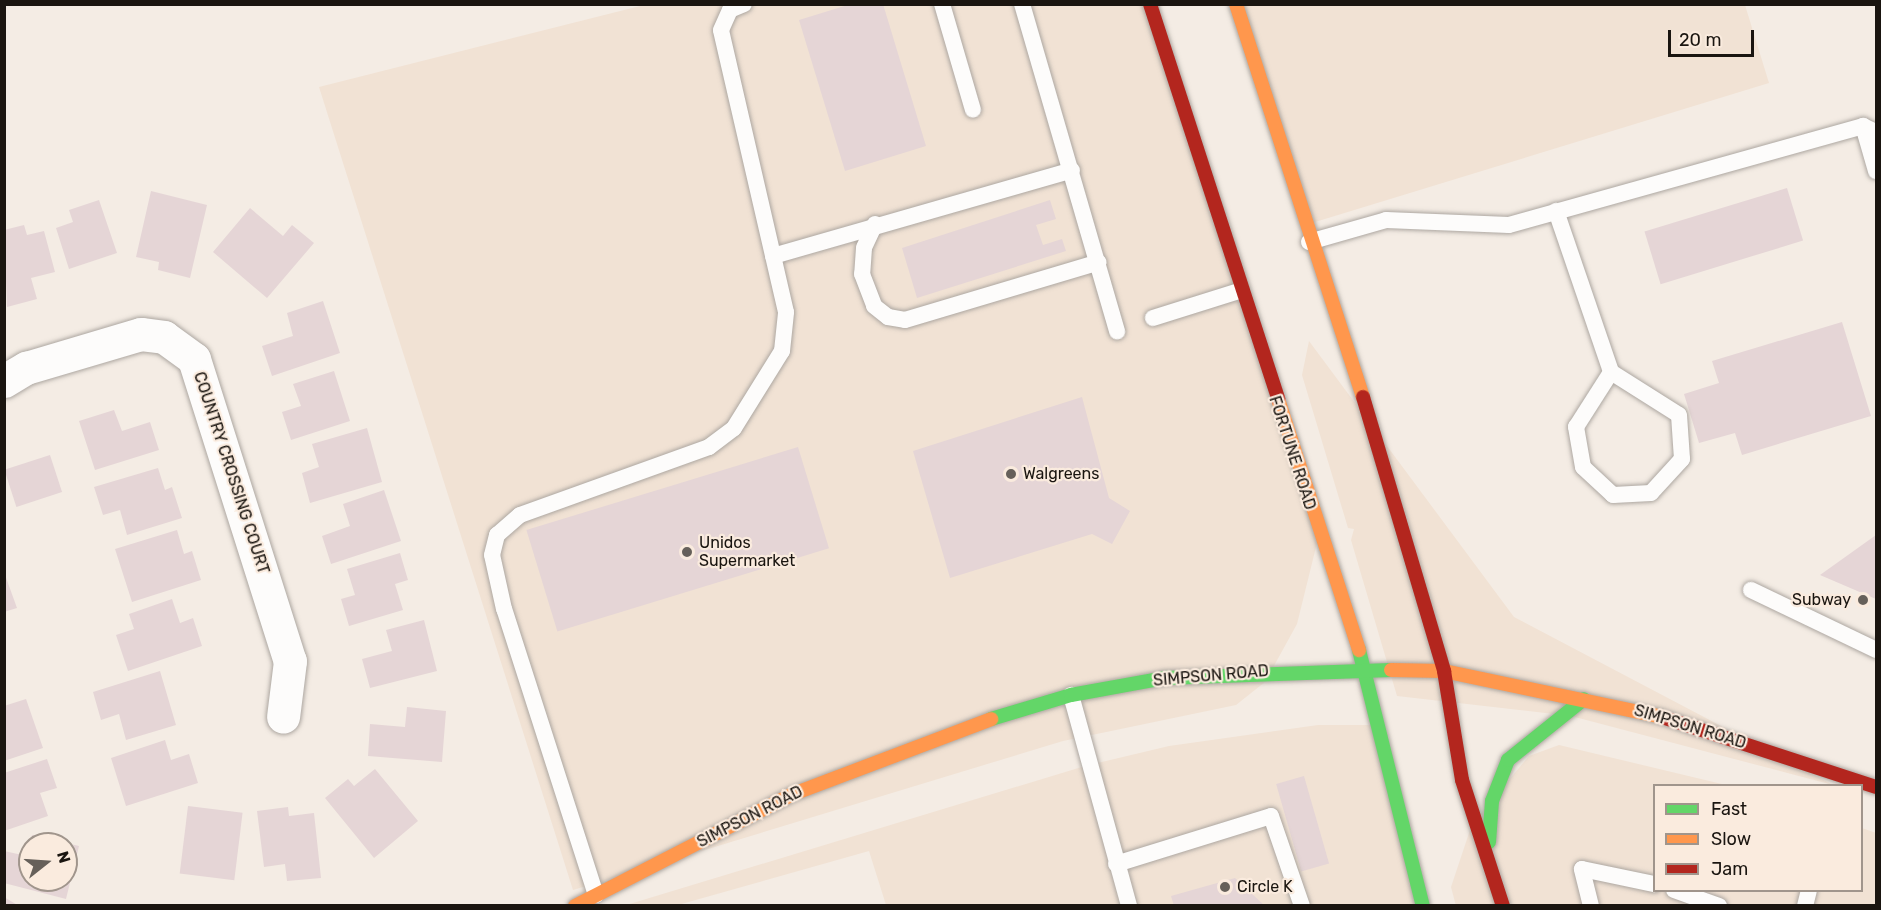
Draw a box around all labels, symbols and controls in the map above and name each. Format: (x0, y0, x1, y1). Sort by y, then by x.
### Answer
scale bar (1671, 18, 1756, 56)
text: 20 m (1679, 29, 1721, 51)
street label: COUNTRY CROSSING COURT (189, 369, 273, 577)
street label: FORTUNE ROAD (1265, 394, 1319, 512)
place label: Walgreens (1023, 464, 1099, 484)
marker: Walgreens (1004, 467, 1018, 481)
place label: Unidos Supermarket (699, 533, 795, 571)
marker: Unidos Supermarket (680, 545, 694, 559)
place label: Subway (1792, 590, 1851, 610)
marker: Subway (1856, 593, 1870, 607)
street label: SIMPSON ROAD (1152, 661, 1270, 691)
street label: SIMPSON ROAD (1632, 701, 1748, 753)
street label: SIMPSON ROAD (694, 782, 806, 852)
legend (1653, 784, 1863, 892)
text: Fast (1711, 798, 1747, 820)
text: Slow (1711, 828, 1751, 850)
north arrow (18, 832, 78, 892)
text: N (53, 849, 75, 865)
text: Jam (1711, 858, 1748, 880)
place label: Circle K (1237, 877, 1293, 897)
marker: Circle K (1218, 880, 1232, 894)

